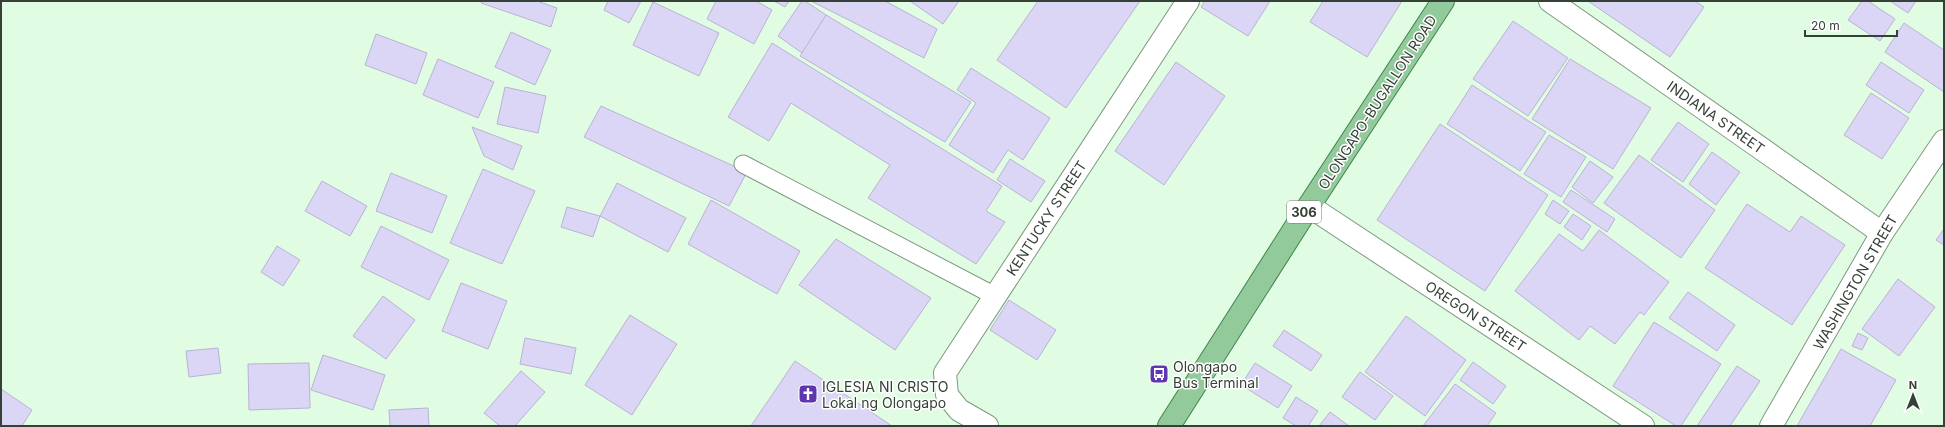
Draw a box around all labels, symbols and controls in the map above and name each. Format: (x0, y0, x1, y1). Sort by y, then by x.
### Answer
street label: OLONGAPO-BUGALLON ROAD (1314, 12, 1440, 192)
scale bar (1805, 12, 1897, 38)
text: 20 m (1811, 18, 1840, 33)
street label: INDIANA STREET (1664, 77, 1768, 157)
street label: KENTUCKY STREET (1002, 157, 1090, 279)
road number: 306 (1287, 201, 1321, 223)
street label: WASHINGTON STREET (1809, 211, 1901, 353)
street label: OREGON STREET (1422, 277, 1530, 355)
place label: Olongapo Bus Terminal (1173, 358, 1259, 391)
bus stop icon: Olongapo Bus Terminal (1148, 363, 1170, 385)
north arrow (1893, 375, 1933, 415)
place label: IGLESIA NI CRISTO Lokal ng Olongapo (822, 378, 948, 411)
text: N (1909, 378, 1917, 392)
church icon: IGLESIA NI CRISTO Lokal ng Olongapo (797, 383, 819, 405)

